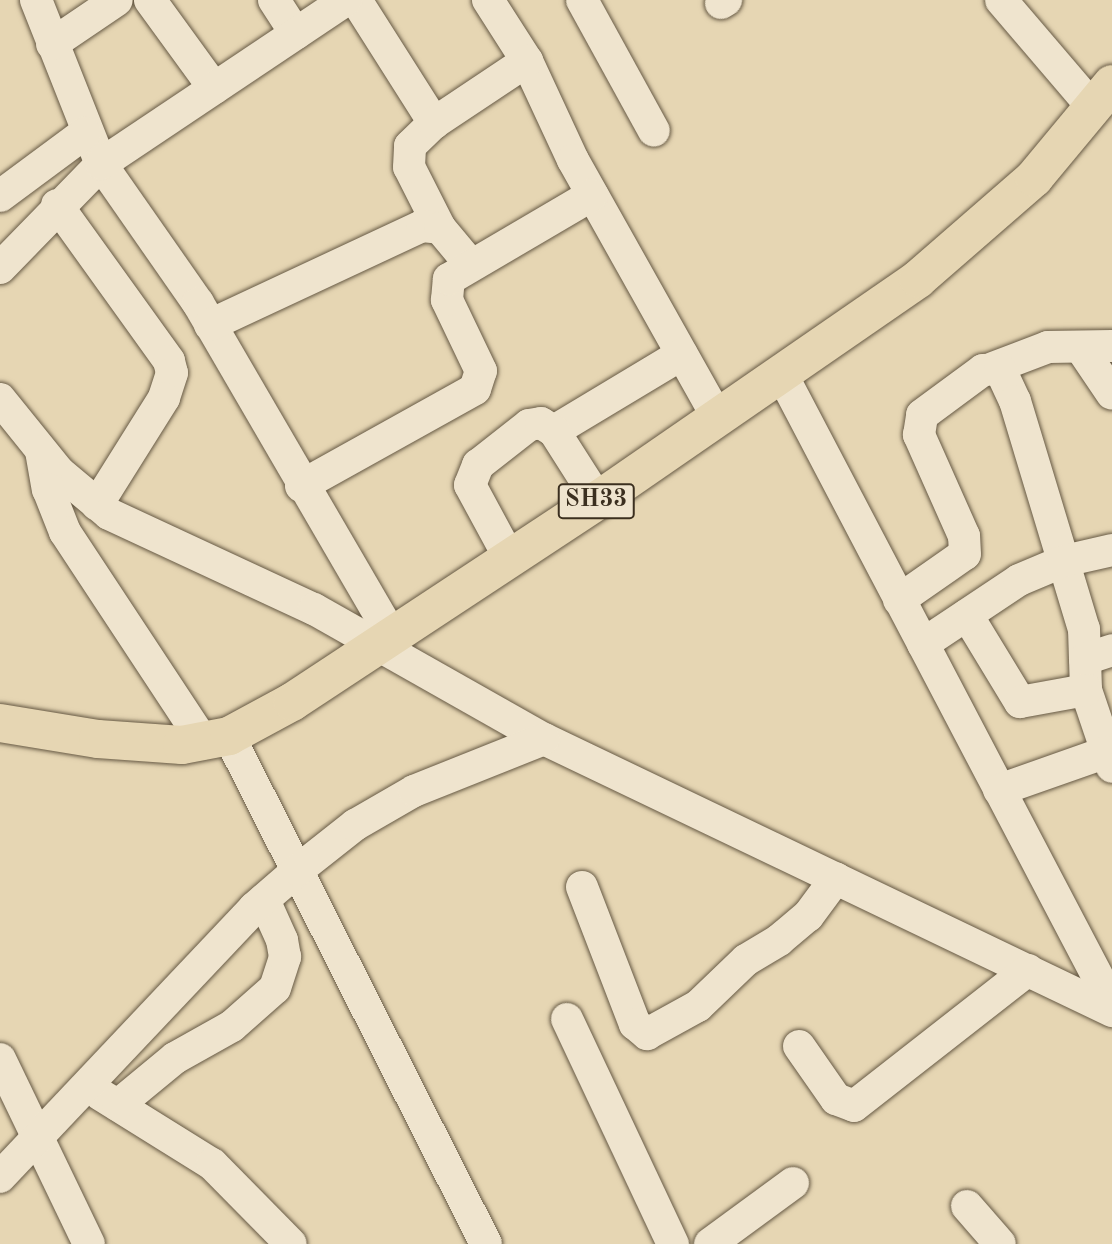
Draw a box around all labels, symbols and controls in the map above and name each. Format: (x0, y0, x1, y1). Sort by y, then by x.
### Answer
road number: SH33 (558, 480, 634, 522)

